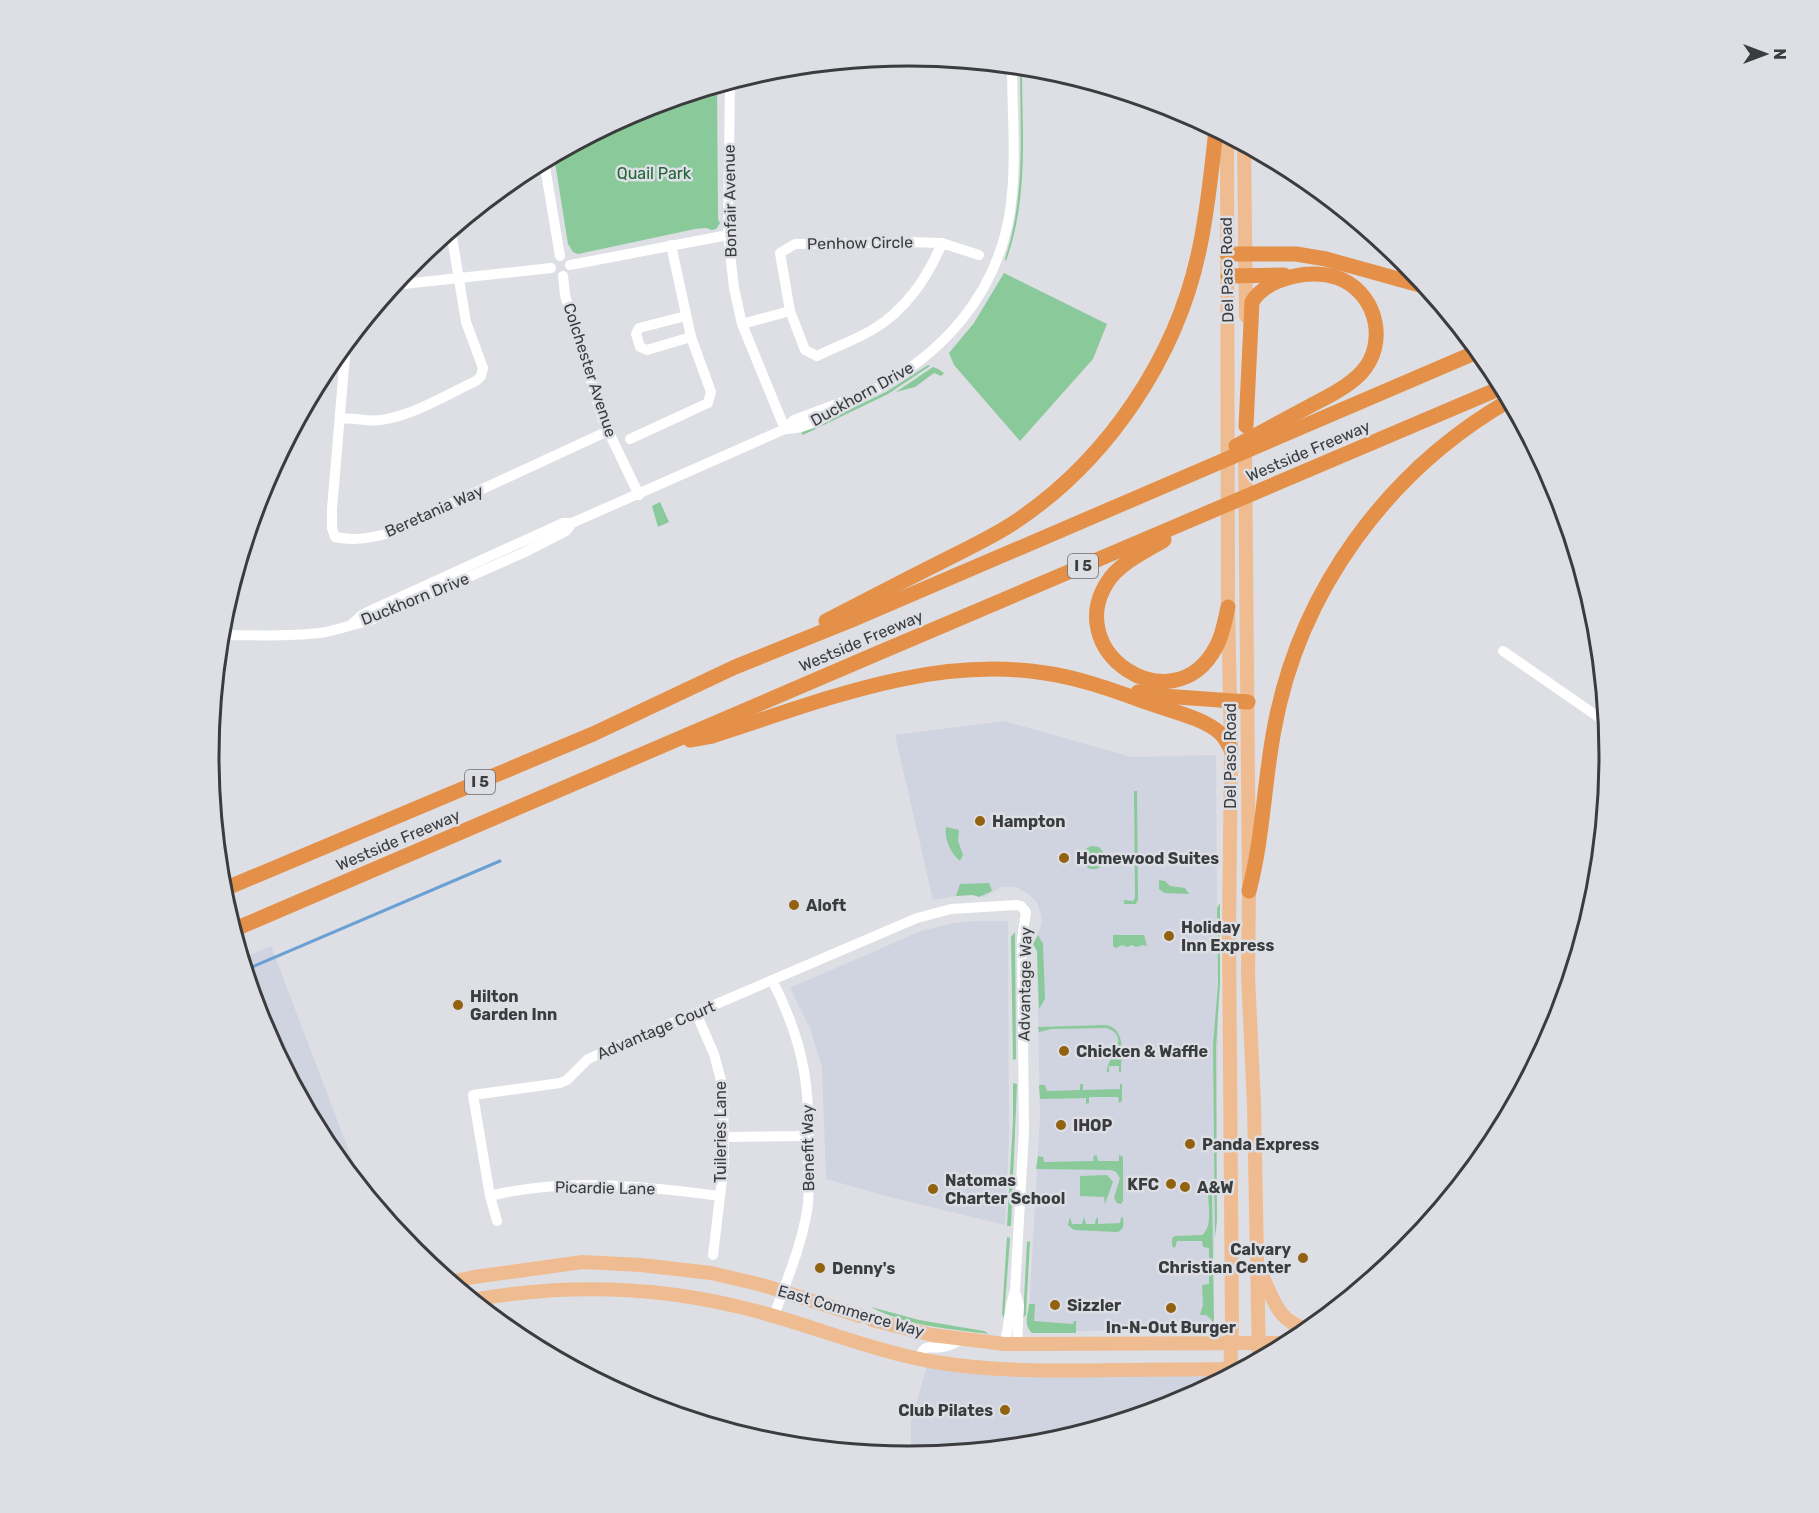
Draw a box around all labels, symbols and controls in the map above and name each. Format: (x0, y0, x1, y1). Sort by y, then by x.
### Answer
north arrow (1735, 24, 1795, 84)
text: N (1770, 48, 1789, 60)
street label: Bonfair Avenue (720, 144, 740, 258)
park label: Quail Park (617, 164, 692, 183)
street label: Del Paso Road (1217, 217, 1237, 323)
street label: Penhow Circle (807, 233, 913, 253)
street label: Colchester Avenue (559, 301, 621, 439)
street label: Duckhorn Drive (807, 358, 917, 430)
street label: Westside Freeway (1243, 416, 1373, 486)
street label: Beretania Way (382, 481, 486, 541)
road number: I 5 (1068, 554, 1098, 578)
street label: Duckhorn Drive (358, 569, 472, 629)
street label: Westside Freeway (796, 606, 926, 676)
street label: Del Paso Road (1221, 703, 1240, 809)
road number: I 5 (465, 770, 495, 794)
street label: Westside Freeway (333, 805, 463, 875)
place label: Hampton (992, 812, 1066, 831)
marker: Hampton (973, 814, 987, 828)
place label: Homewood Suites (1076, 849, 1219, 868)
marker: Homewood Suites (1057, 851, 1071, 865)
place label: Aloft (806, 896, 847, 915)
marker: Aloft (787, 898, 801, 912)
place label: Holiday Inn Express (1181, 918, 1274, 955)
street label: Advantage Way (1015, 927, 1035, 1041)
marker: Holiday Inn Express (1162, 929, 1176, 943)
place label: Hilton Garden Inn (470, 987, 557, 1024)
street label: Advantage Court (594, 997, 718, 1063)
marker: Hilton Garden Inn (451, 998, 465, 1012)
place label: Chicken & Waffle (1076, 1042, 1208, 1061)
marker: Chicken & Waffle (1057, 1044, 1071, 1058)
street label: Tuileries Lane (711, 1081, 730, 1183)
street label: Benefit Way (798, 1104, 818, 1192)
place label: IHOP (1073, 1116, 1112, 1135)
marker: IHOP (1054, 1118, 1068, 1132)
place label: Panda Express (1202, 1135, 1320, 1154)
marker: Panda Express (1183, 1137, 1197, 1151)
place label: Natomas Charter School (945, 1171, 1065, 1208)
place label: KFC (1127, 1175, 1159, 1194)
marker: KFC (1164, 1177, 1178, 1191)
street label: Picardie Lane (555, 1178, 655, 1198)
place label: A&W (1197, 1178, 1234, 1197)
marker: A&W (1178, 1180, 1192, 1194)
marker: Natomas Charter School (926, 1182, 940, 1196)
place label: Calvary Christian Center (1158, 1240, 1292, 1277)
marker: Calvary Christian Center (1296, 1251, 1310, 1265)
place label: Denny's (832, 1259, 895, 1278)
marker: Denny's (813, 1261, 827, 1275)
street label: East Commerce Way (776, 1281, 927, 1341)
place label: Sizzler (1067, 1296, 1122, 1315)
marker: Sizzler (1048, 1298, 1062, 1312)
marker: In-N-Out Burger (1164, 1301, 1178, 1315)
place label: In-N-Out Burger (1106, 1318, 1237, 1337)
place label: Club Pilates (898, 1401, 993, 1420)
marker: Club Pilates (998, 1403, 1012, 1417)

